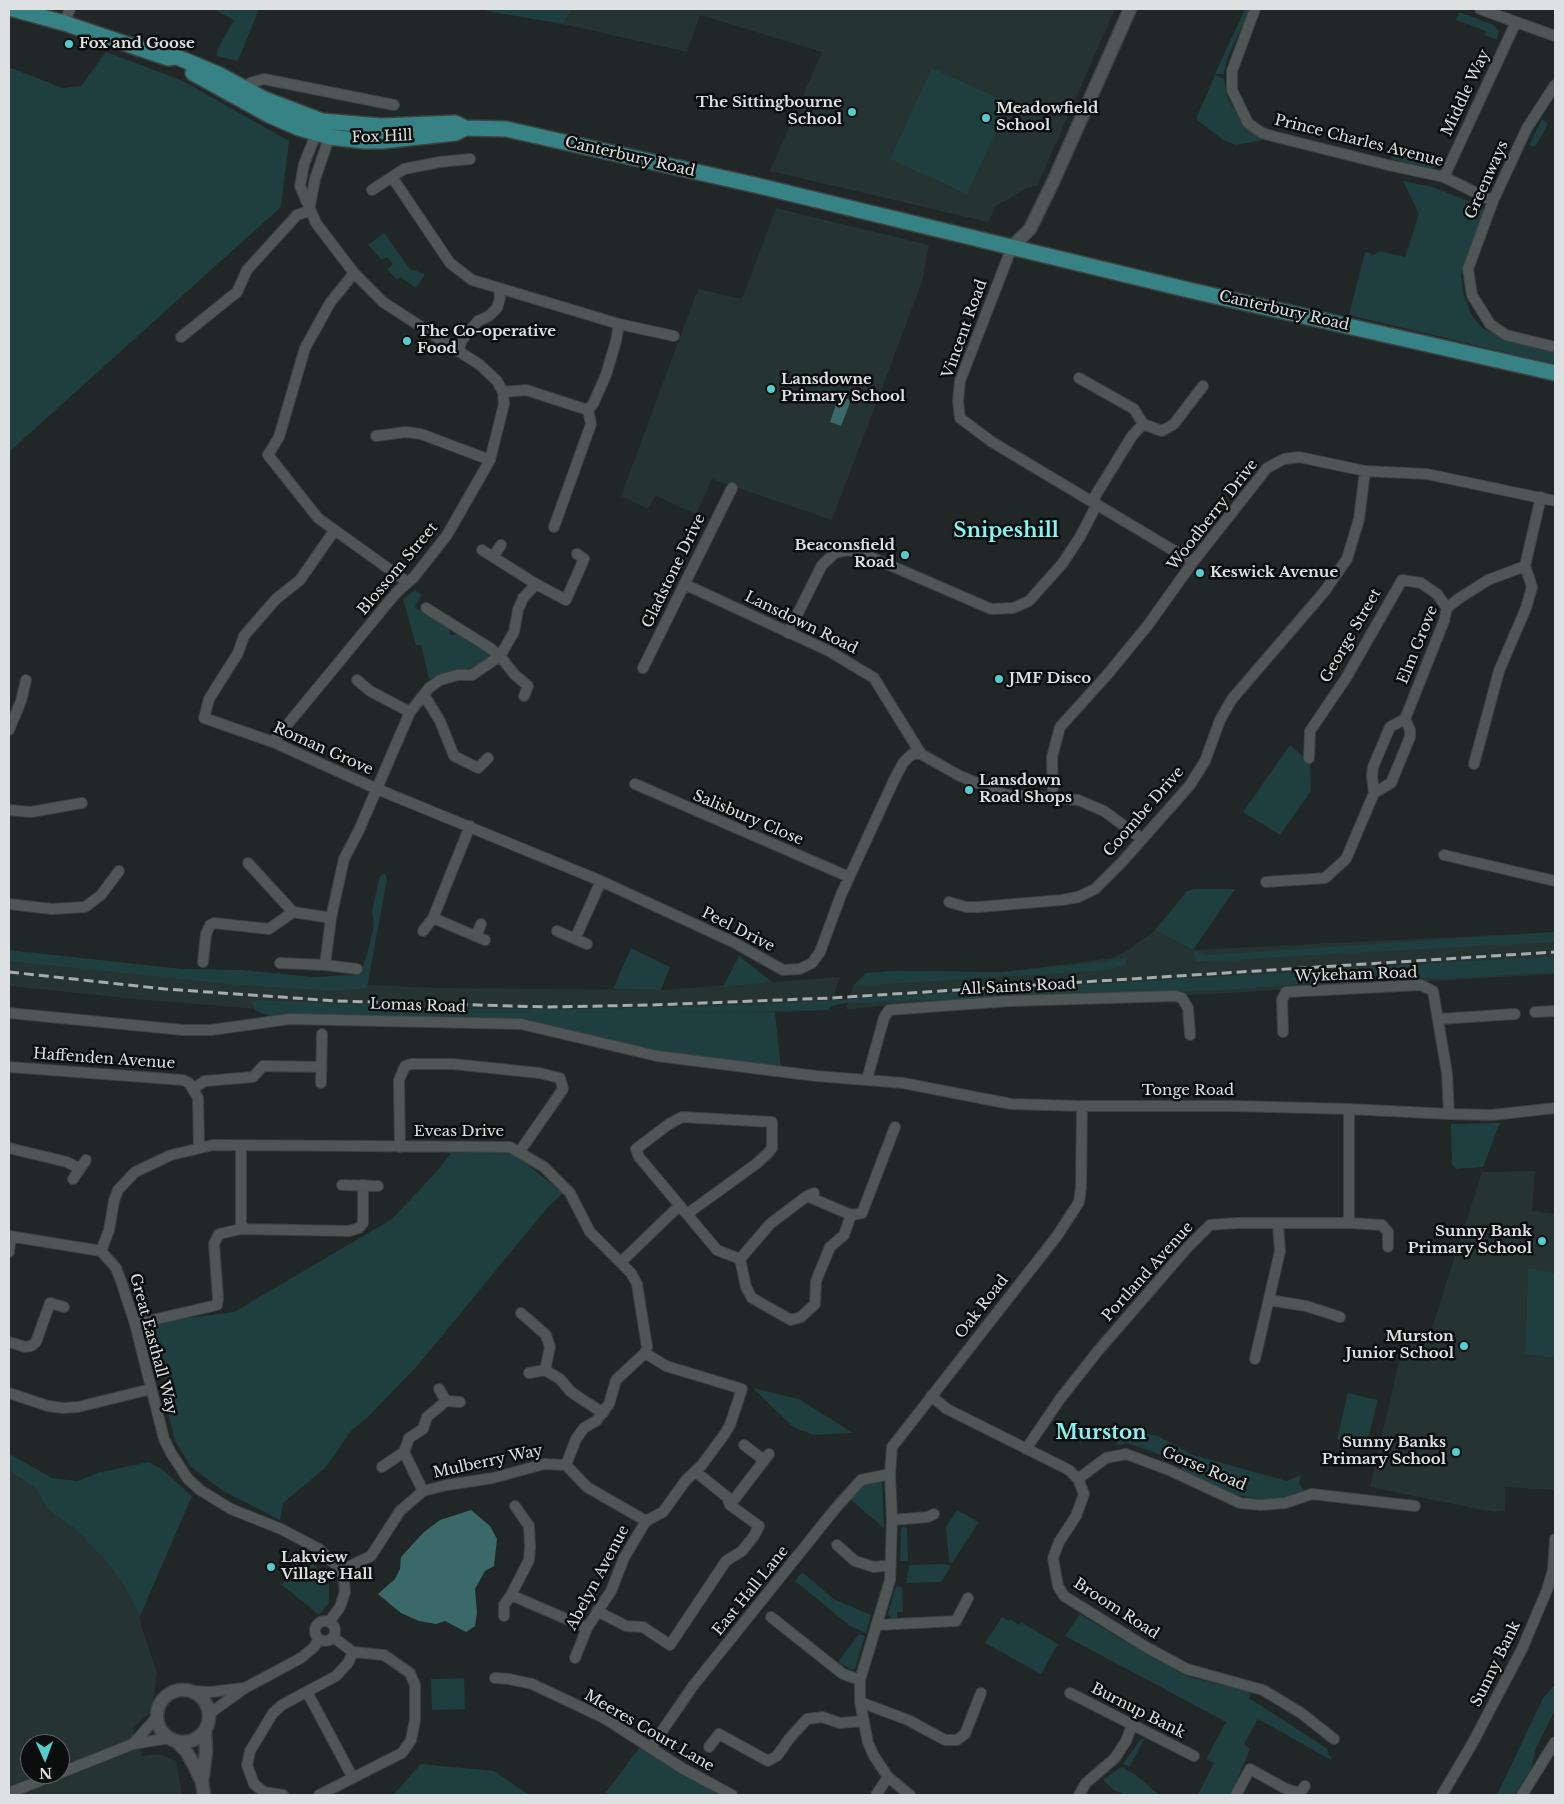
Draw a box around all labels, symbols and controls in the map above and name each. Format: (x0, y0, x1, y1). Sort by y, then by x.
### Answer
place label: Fox and Goose (79, 35, 195, 53)
marker: Fox and Goose (63, 38, 75, 50)
street label: Middle Way (1438, 47, 1494, 139)
place label: The Sittingbourne School (696, 94, 842, 129)
place label: Meadowfield School (996, 100, 1098, 135)
marker: The Sittingbourne School (846, 106, 858, 118)
street label: Prince Charles Avenue (1273, 111, 1445, 171)
marker: Meadowfield School (980, 112, 992, 124)
street label: Fox Hill (351, 127, 413, 147)
street label: Canterbury Road (563, 133, 697, 181)
street label: Greenways (1462, 138, 1512, 222)
street label: Vincent Road (939, 277, 991, 381)
street label: Canterbury Road (1217, 287, 1351, 335)
place label: The Co-operative Food (417, 323, 556, 358)
marker: The Co-operative Food (401, 335, 413, 347)
place label: Lansdowne Primary School (781, 371, 905, 406)
marker: Lansdowne Primary School (765, 383, 777, 395)
street label: Woodberry Drive (1164, 456, 1262, 574)
street label: Gladstone Drive (639, 511, 709, 631)
street label: Blossom Street (354, 519, 442, 619)
district label: Snipeshill (953, 519, 1059, 543)
place label: Beaconsfield Road (795, 537, 895, 572)
marker: Beaconsfield Road (899, 549, 911, 561)
place label: Keswick Avenue (1210, 564, 1338, 582)
marker: Keswick Avenue (1194, 567, 1206, 579)
street label: George Street (1317, 586, 1385, 686)
street label: Lansdown Road (742, 588, 860, 658)
street label: Elm Grove (1394, 603, 1442, 687)
place label: JMF Disco (1009, 670, 1091, 688)
marker: JMF Disco (993, 673, 1005, 685)
street label: Roman Grove (270, 719, 376, 779)
street label: Coombe Drive (1100, 763, 1188, 861)
place label: Lansdown Road Shops (979, 772, 1072, 807)
marker: Lansdown Road Shops (963, 784, 975, 796)
street label: Salisbury Close (690, 787, 806, 849)
street label: Peel Drive (699, 904, 777, 956)
street label: Wykeham Road (1294, 964, 1418, 986)
street label: All Saints Road (960, 975, 1076, 999)
street label: Lomas Road (370, 995, 466, 1017)
street label: Haffenden Avenue (32, 1045, 176, 1073)
street label: Tonge Road (1142, 1082, 1234, 1100)
street label: Eveas Drive (414, 1123, 504, 1141)
street label: Portland Avenue (1099, 1219, 1197, 1325)
place label: Sunny Bank Primary School (1408, 1223, 1532, 1258)
marker: Sunny Bank Primary School (1536, 1235, 1548, 1247)
street label: Great Easthall Way (126, 1272, 180, 1416)
street label: Oak Road (952, 1272, 1012, 1342)
place label: Murston Junior School (1346, 1328, 1454, 1363)
marker: Murston Junior School (1458, 1340, 1470, 1352)
district label: Murston (1055, 1421, 1147, 1445)
place label: Sunny Banks Primary School (1322, 1434, 1446, 1469)
street label: Mulberry Way (432, 1442, 544, 1482)
street label: Gorse Road (1159, 1443, 1249, 1495)
marker: Sunny Banks Primary School (1450, 1446, 1462, 1458)
street label: Abelyn Avenue (563, 1523, 633, 1633)
street label: East Hall Lane (709, 1542, 793, 1640)
place label: Lakview Village Hall (281, 1549, 373, 1584)
marker: Lakview Village Hall (265, 1561, 277, 1573)
street label: Broom Road (1070, 1575, 1162, 1643)
street label: Sunny Bank (1467, 1618, 1525, 1710)
street label: Burnup Bank (1088, 1680, 1188, 1742)
street label: Meeres Court Lane (581, 1686, 717, 1776)
north arrow (20, 1734, 70, 1784)
text: N (39, 1764, 52, 1782)

